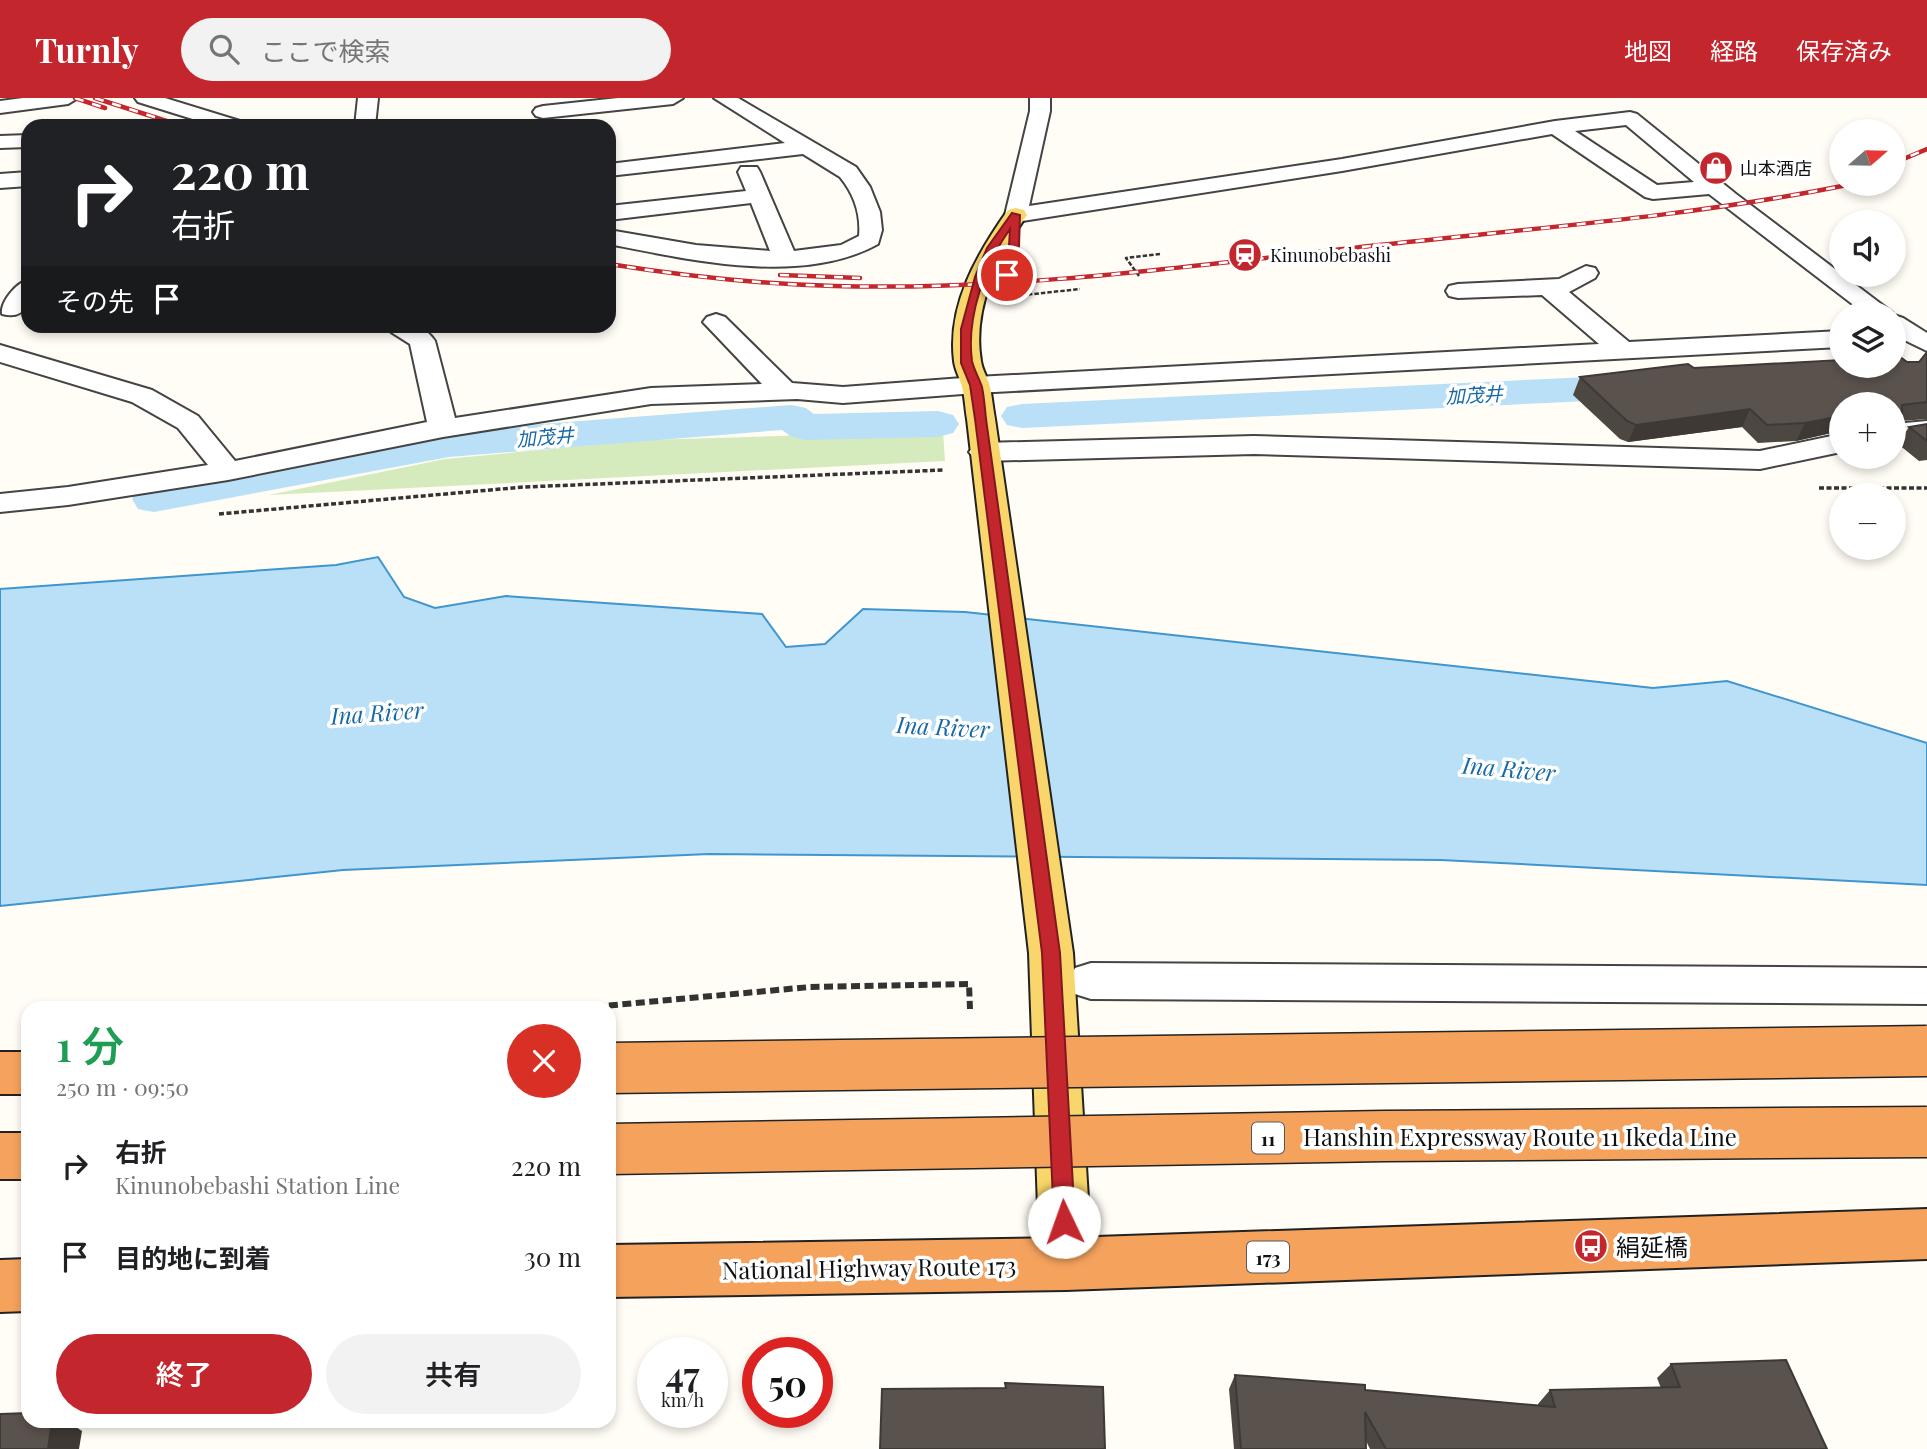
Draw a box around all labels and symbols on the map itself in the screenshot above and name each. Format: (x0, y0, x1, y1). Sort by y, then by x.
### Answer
north arrow (1829, 119, 1906, 196)
shop icon: 山本酒店 (1697, 149, 1735, 187)
place label: 山本酒店 (1740, 156, 1812, 180)
station icon: Kinunobebashi (1226, 236, 1264, 274)
place label: Kinunobebashi (1270, 243, 1391, 267)
pin (977, 245, 1037, 305)
water label: 加茂井 (1445, 379, 1505, 408)
water label: 加茂井 (515, 420, 577, 451)
water label: Ina River (329, 693, 426, 731)
water label: Ina River (895, 708, 991, 744)
water label: Ina River (1460, 748, 1558, 788)
street label: Hanshin Expressway Route 11 Ikeda Line (1303, 1120, 1737, 1152)
road number: 11 (1252, 1122, 1284, 1154)
position arrow (1027, 1185, 1101, 1259)
bus stop icon: 絹延橋 (1572, 1227, 1610, 1265)
place label: 絹延橋 (1616, 1230, 1688, 1262)
road number: 173 (1247, 1242, 1289, 1273)
street label: National Highway Route 173 (722, 1248, 1016, 1286)
speed limit sign: 50 (742, 1337, 833, 1428)

